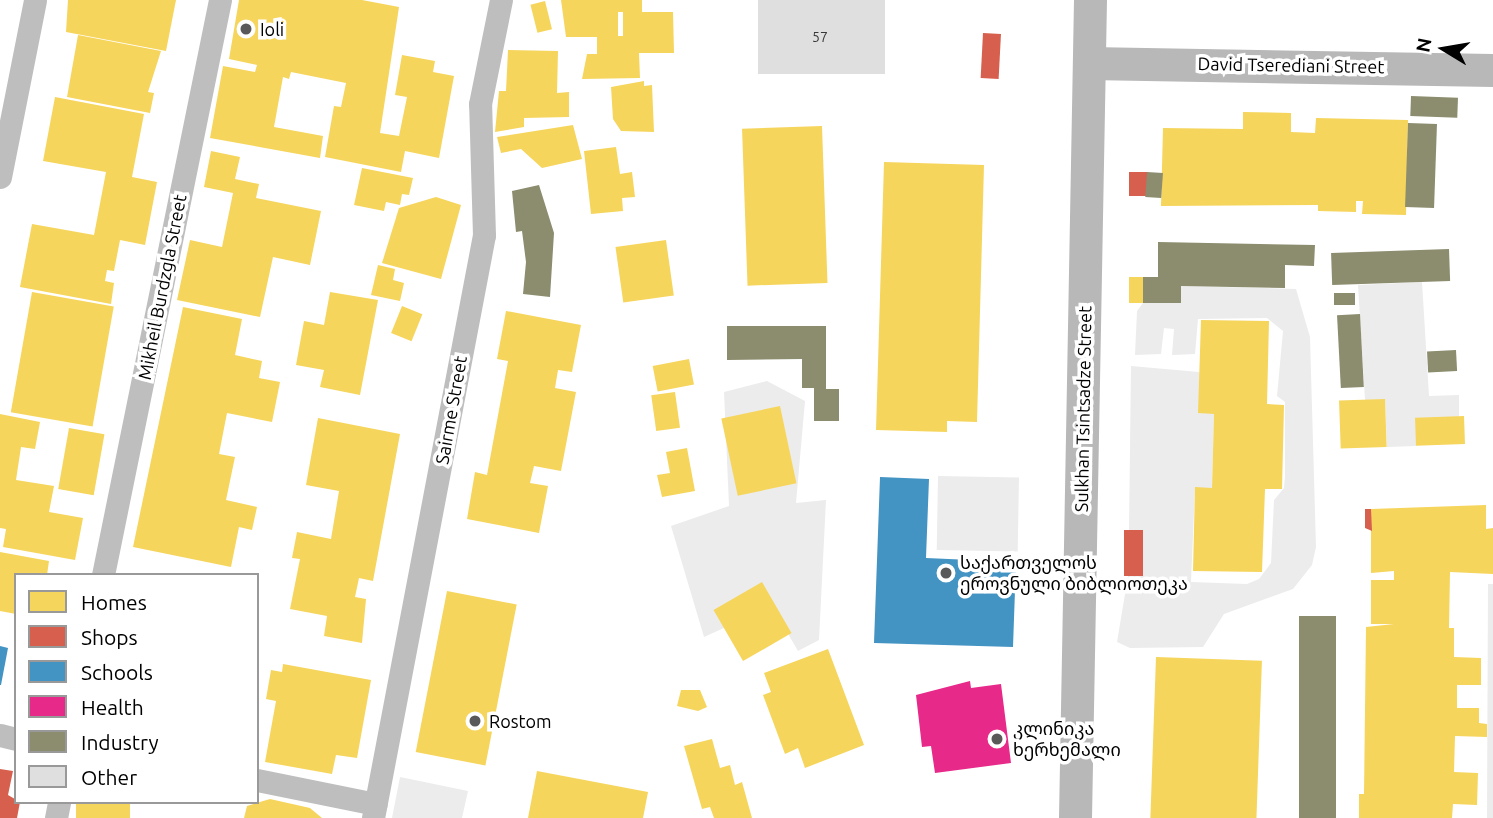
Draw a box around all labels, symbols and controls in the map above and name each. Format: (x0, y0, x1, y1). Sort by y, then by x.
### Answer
north arrow (1409, 14, 1479, 84)
place label: Ioli (260, 18, 284, 40)
marker: Ioli (238, 21, 254, 37)
house number: 57 (812, 29, 828, 45)
text: N (1411, 36, 1436, 54)
street label: David Tserediani Street (1197, 53, 1385, 77)
street label: Mikheil Burdzgla Street (133, 192, 191, 382)
street label: Sulkhan Tsintsadze Street (1070, 306, 1096, 512)
street label: Sairme Street (431, 354, 471, 466)
place label: საქართველოს ეროვნული ბიბლიოთეკა (960, 552, 1188, 594)
marker: საქართველოს ეროვნული ბიბლიოთეკა (938, 565, 954, 581)
legend (14, 573, 259, 804)
text: Homes (81, 590, 147, 614)
text: Shops (81, 625, 138, 649)
text: Schools (81, 660, 153, 684)
text: Health (81, 695, 144, 719)
place label: Rostom (489, 710, 552, 732)
marker: Rostom (467, 713, 483, 729)
place label: კლინიკა ხერხემალი (1013, 718, 1121, 760)
marker: კლინიკა ხერხემალი (987, 729, 1007, 749)
text: Industry (81, 730, 159, 754)
text: Other (81, 765, 137, 789)

